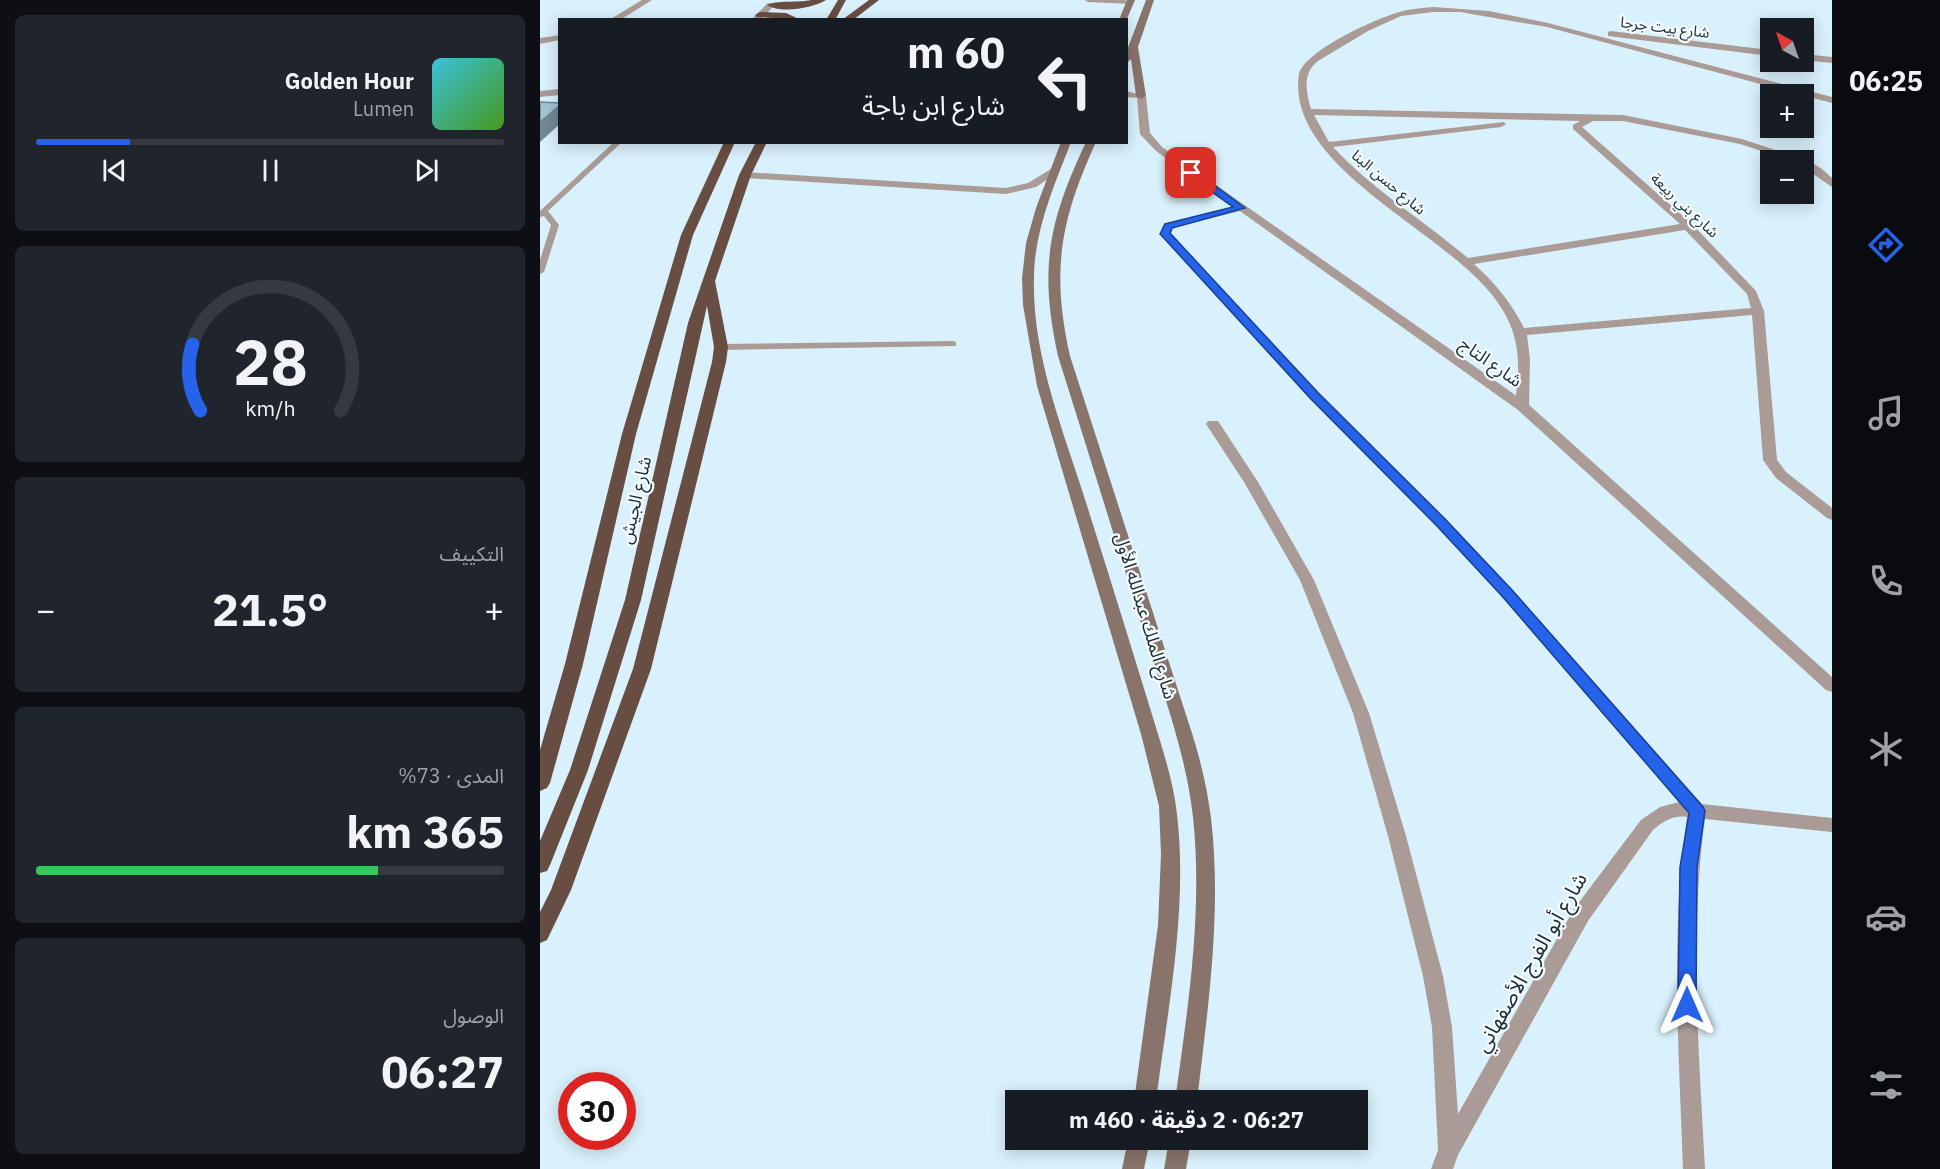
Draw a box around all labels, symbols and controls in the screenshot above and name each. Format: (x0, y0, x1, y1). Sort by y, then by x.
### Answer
street label: شارع بيت جرجا (1619, 12, 1711, 45)
north arrow (1760, 18, 1814, 72)
map controls (1760, 18, 1814, 204)
text: 60 m (907, 25, 1005, 80)
icon: left (1026, 42, 1104, 120)
text: 06:25 (1849, 63, 1923, 98)
text: Golden Hour (285, 66, 414, 95)
button: + (1760, 84, 1814, 138)
text: شارع ابن باجة (862, 87, 1005, 122)
text: Lumen (353, 95, 414, 122)
street label: شارع حسن البنا (1346, 145, 1430, 221)
pin (1165, 147, 1216, 198)
button: − (1760, 150, 1814, 204)
icon: previous (98, 154, 131, 187)
icon: pause (254, 154, 287, 187)
icon: next (410, 154, 443, 187)
icon: arrive (1174, 156, 1207, 189)
street label: شارع بني ربيعة (1645, 169, 1723, 244)
icon: directions (1865, 224, 1907, 266)
text: 28 (233, 321, 307, 402)
street label: شارع التاج (1453, 332, 1527, 394)
icon: music (1865, 392, 1907, 434)
text: km/h (245, 394, 295, 422)
street label: شارع الجيش (614, 454, 659, 547)
street label: شارع الملك عبدالله الأول (1107, 530, 1182, 703)
text: التكييف (440, 540, 504, 567)
icon: phone (1865, 560, 1907, 602)
text: 21.5° (212, 580, 328, 638)
text: − (36, 588, 56, 631)
text: + (484, 588, 504, 631)
icon: climate (1865, 728, 1907, 770)
text: المدى · 73% (398, 762, 504, 789)
text: 365 km (346, 802, 504, 860)
street label: شارع أبو الفرج الأصفهاني (1467, 867, 1595, 1058)
icon: car (1865, 896, 1907, 938)
position arrow (1655, 973, 1719, 1037)
text: الوصول (443, 1002, 504, 1029)
text: 06:27 (381, 1042, 504, 1100)
icon: filters (1865, 1064, 1907, 1106)
speed limit sign: 30 (558, 1072, 636, 1150)
text: 06:27 · 2 دقيقة · 460 m (1069, 1105, 1304, 1134)

